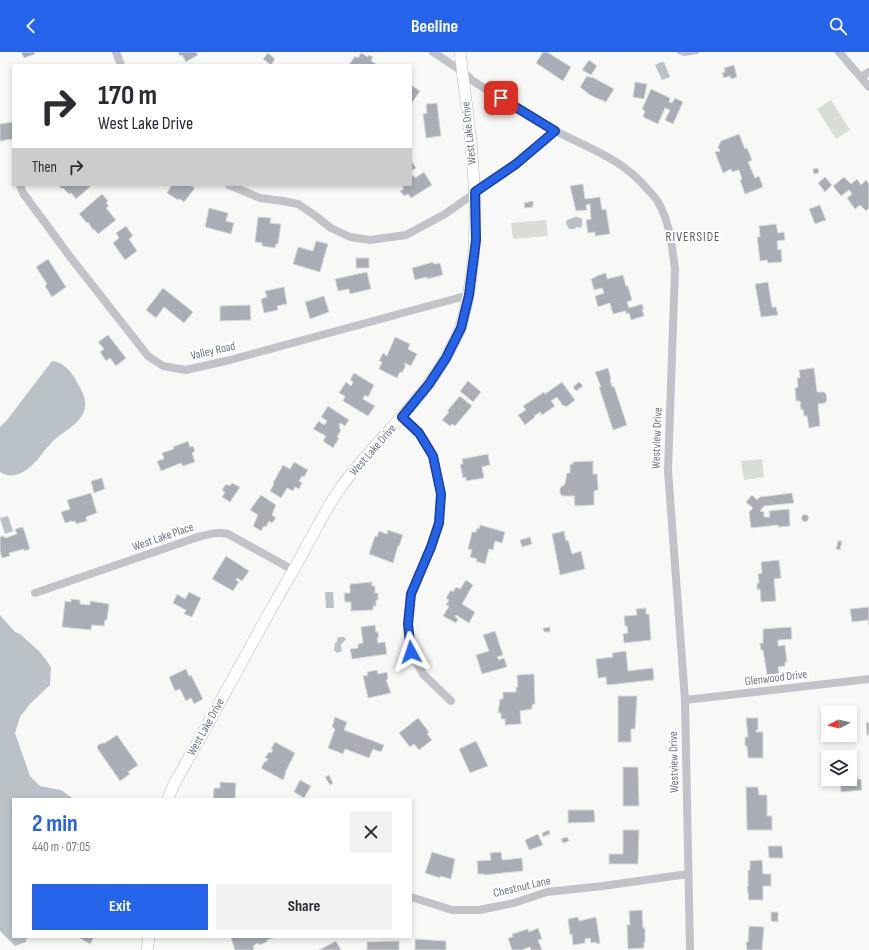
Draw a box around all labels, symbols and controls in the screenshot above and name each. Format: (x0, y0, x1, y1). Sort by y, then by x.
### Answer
icon: back (20, 15, 42, 37)
icon: search (827, 15, 849, 37)
text: Beeline (411, 16, 458, 37)
text: 170 m (98, 79, 157, 112)
icon: right (32, 80, 84, 132)
pin (484, 81, 518, 115)
icon: arrive (490, 87, 512, 109)
street label: West Lake Drive (458, 100, 480, 165)
text: West Lake Drive (98, 113, 193, 134)
icon: right (65, 156, 87, 178)
text: Then (32, 158, 57, 177)
district label: RIVERSIDE (666, 229, 720, 245)
street label: Valley Road (189, 339, 237, 363)
street label: Westview Drive (648, 407, 666, 469)
street label: West Lake Drive (347, 421, 400, 479)
street label: West Lake Place (130, 519, 196, 555)
position arrow (390, 631, 432, 673)
street label: Glenwood Drive (744, 667, 808, 689)
street label: West Lake Drive (184, 695, 228, 758)
north arrow (821, 706, 857, 742)
map controls (821, 706, 857, 786)
street label: Westview Drive (666, 731, 682, 793)
button: layers (821, 750, 857, 786)
text: 2 min (32, 809, 78, 838)
button: close (350, 811, 392, 853)
text: 440 m · 07:05 (32, 839, 90, 855)
street label: Chestnut Lane (492, 873, 552, 901)
button: Exit (32, 884, 208, 930)
button: Share (216, 884, 392, 930)

